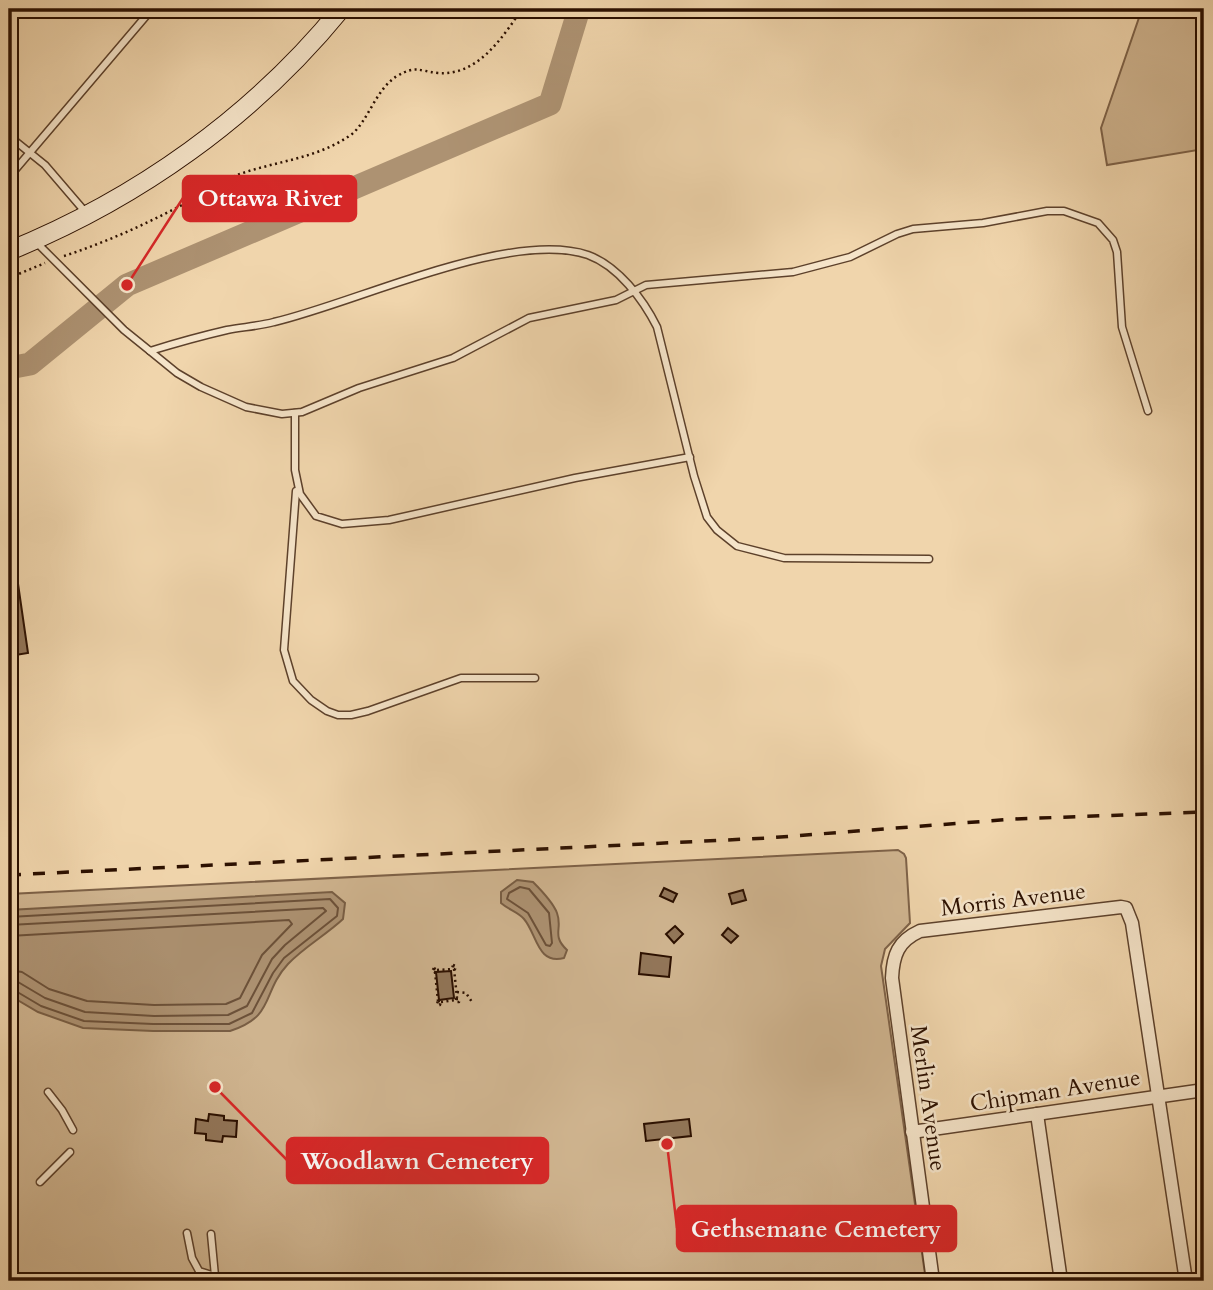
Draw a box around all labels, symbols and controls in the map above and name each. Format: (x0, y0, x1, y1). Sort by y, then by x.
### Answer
callout: Ottawa River (183, 176, 356, 221)
text: Ottawa River (198, 182, 343, 215)
street label: Morris Avenue (939, 875, 1087, 924)
street label: Merlin Avenue (903, 1023, 954, 1173)
street label: Chipman Avenue (968, 1062, 1143, 1119)
callout: Woodlawn Cemetery (287, 1138, 548, 1183)
text: Woodlawn Cemetery (299, 1145, 534, 1178)
callout: Gethsemane Cemetery (677, 1206, 956, 1251)
text: Gethsemane Cemetery (691, 1213, 942, 1246)

